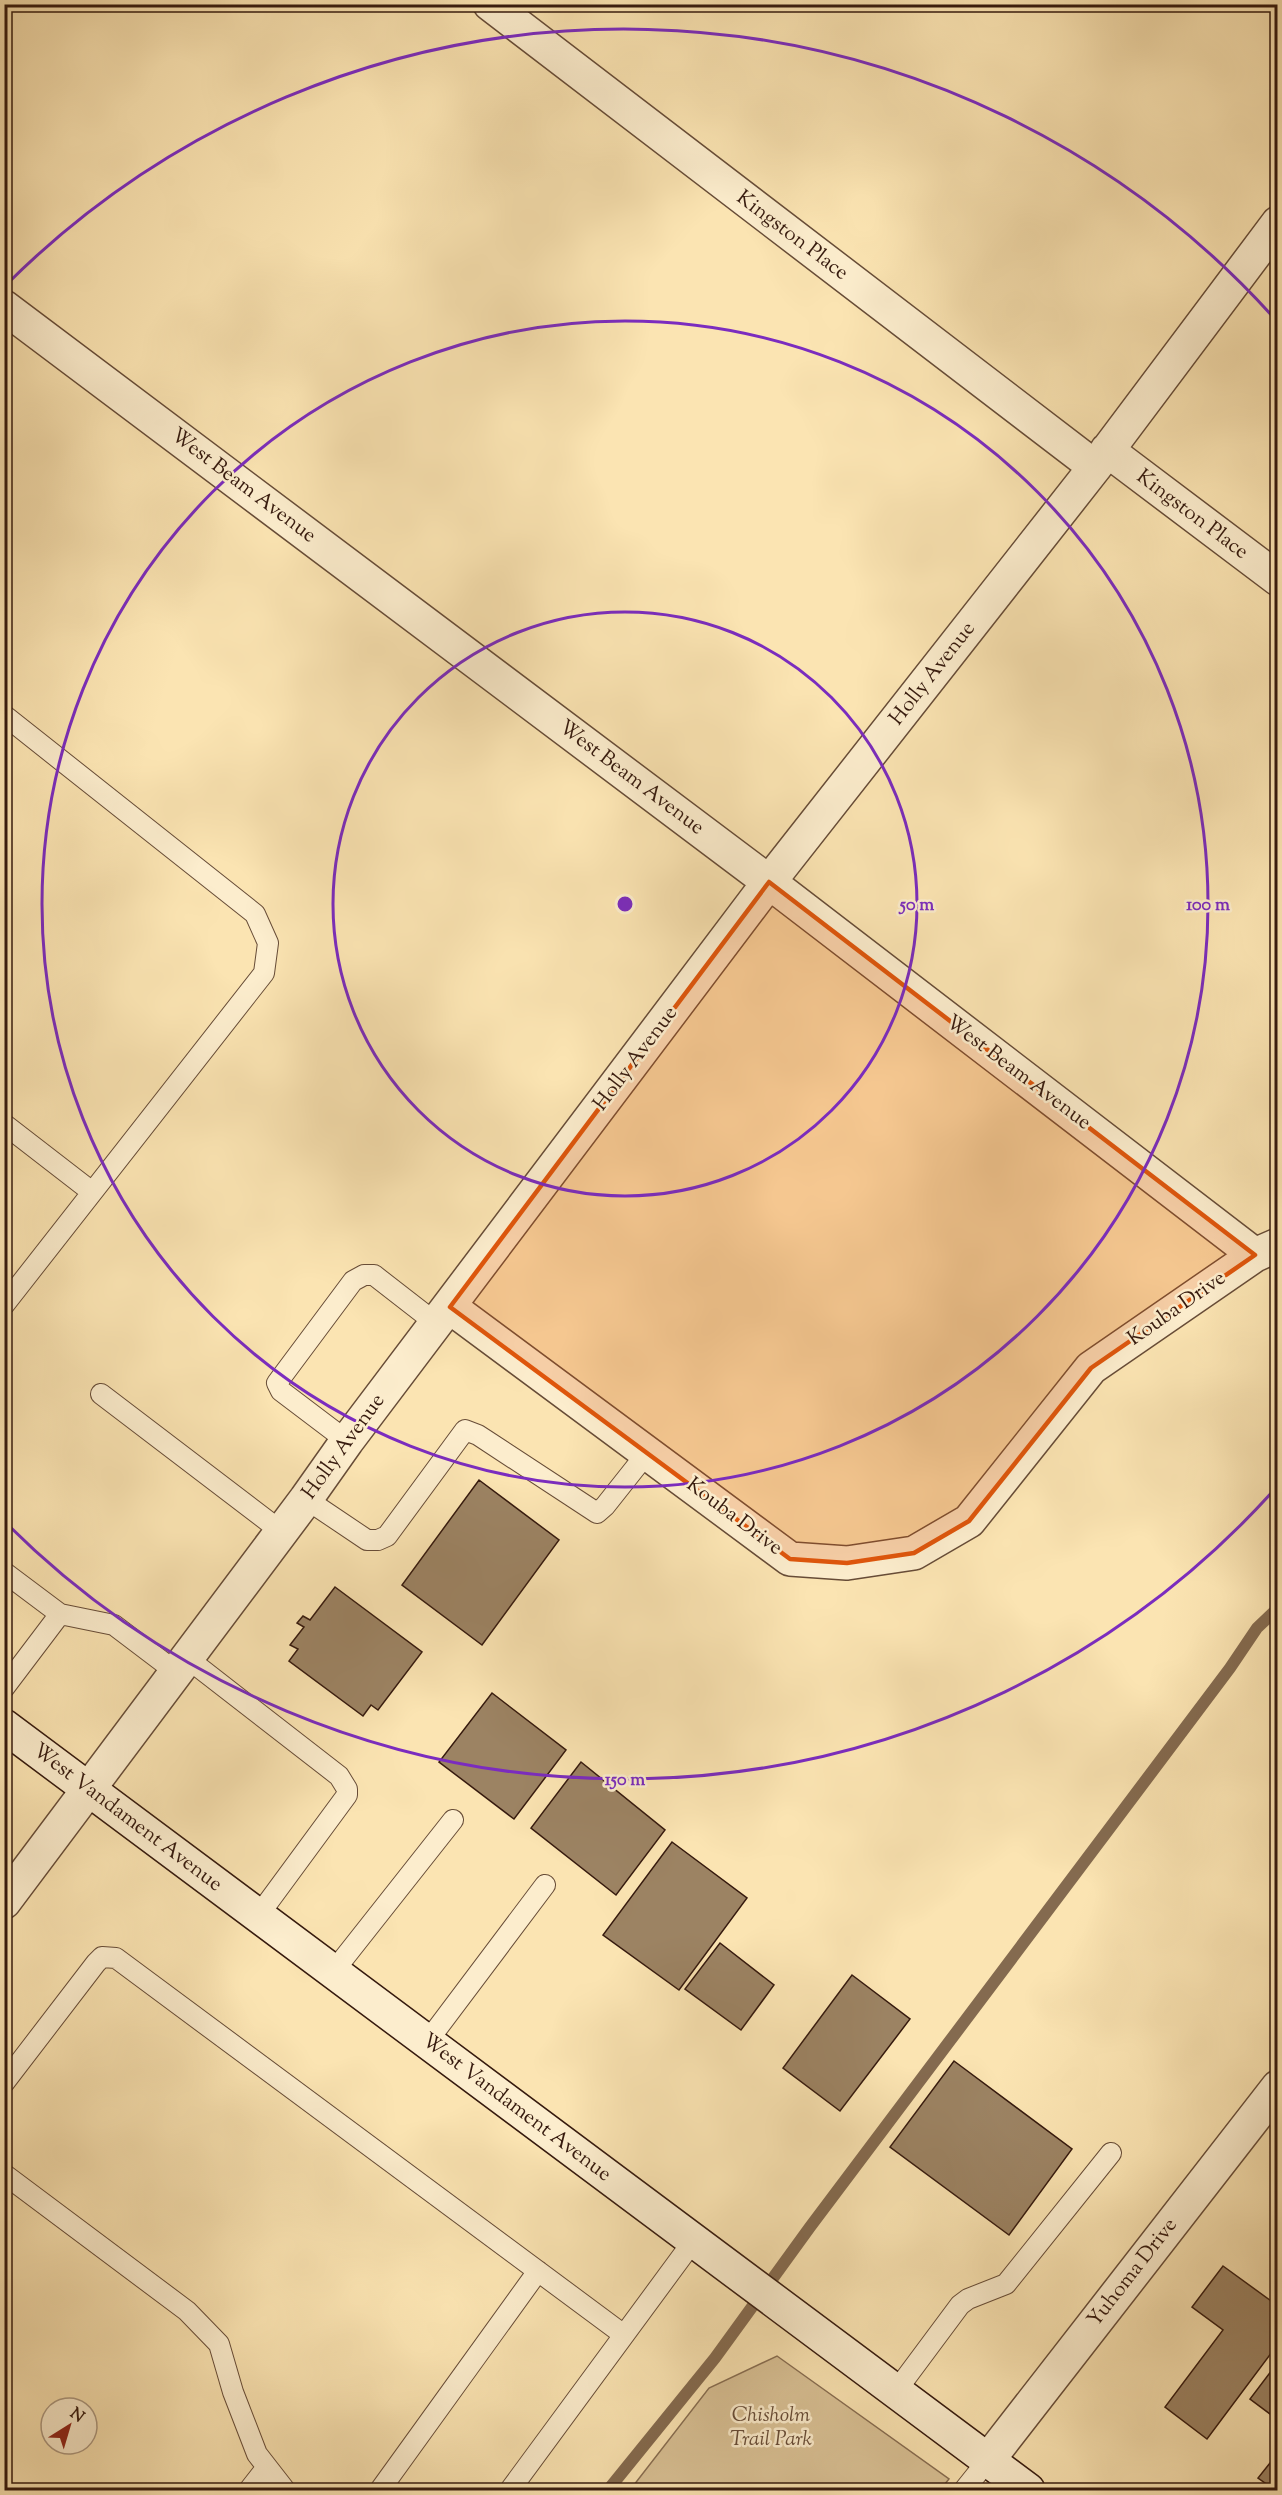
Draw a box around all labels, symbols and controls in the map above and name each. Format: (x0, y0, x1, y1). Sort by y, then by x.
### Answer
street label: Kingston Place (730, 184, 854, 288)
street label: West Beam Avenue (164, 421, 322, 551)
street label: Kingston Place (1130, 463, 1254, 567)
street label: Holly Avenue (883, 616, 983, 732)
street label: West Beam Avenue (552, 713, 710, 843)
text: 50 m (898, 893, 934, 919)
text: 100 m (1186, 893, 1230, 919)
centre of rings (615, 894, 635, 914)
street label: Holly Avenue (587, 1000, 685, 1118)
street label: West Beam Avenue (939, 1008, 1097, 1138)
street label: Kouba Drive (1122, 1264, 1232, 1354)
street label: Holly Avenue (295, 1388, 393, 1506)
street label: Kouba Drive (680, 1471, 788, 1563)
street label: West Vandament Avenue (26, 1736, 228, 1900)
text: 150 m (605, 1768, 645, 1794)
street label: West Vandament Avenue (415, 2026, 617, 2190)
street label: Yuhoma Drive (1081, 2212, 1185, 2334)
north arrow (39, 2396, 99, 2456)
park label: Chisholm Trail Park (730, 2401, 813, 2455)
text: N (64, 2403, 89, 2429)

